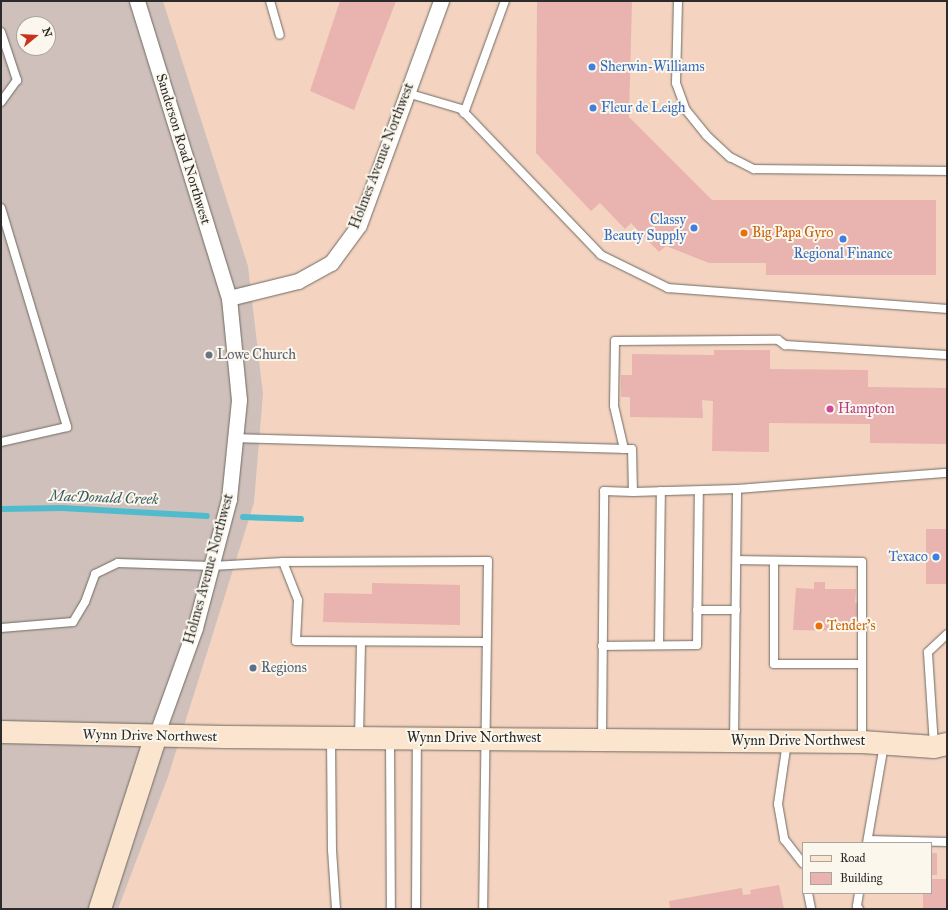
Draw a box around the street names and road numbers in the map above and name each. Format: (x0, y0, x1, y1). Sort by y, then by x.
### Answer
street label: Sanderson Road Northwest (152, 72, 214, 226)
street label: Holmes Avenue Northwest (346, 81, 418, 231)
street label: Holmes Avenue Northwest (181, 492, 237, 646)
street label: Wynn Drive Northwest (82, 726, 218, 746)
street label: Wynn Drive Northwest (407, 730, 541, 746)
street label: Wynn Drive Northwest (731, 733, 865, 749)

